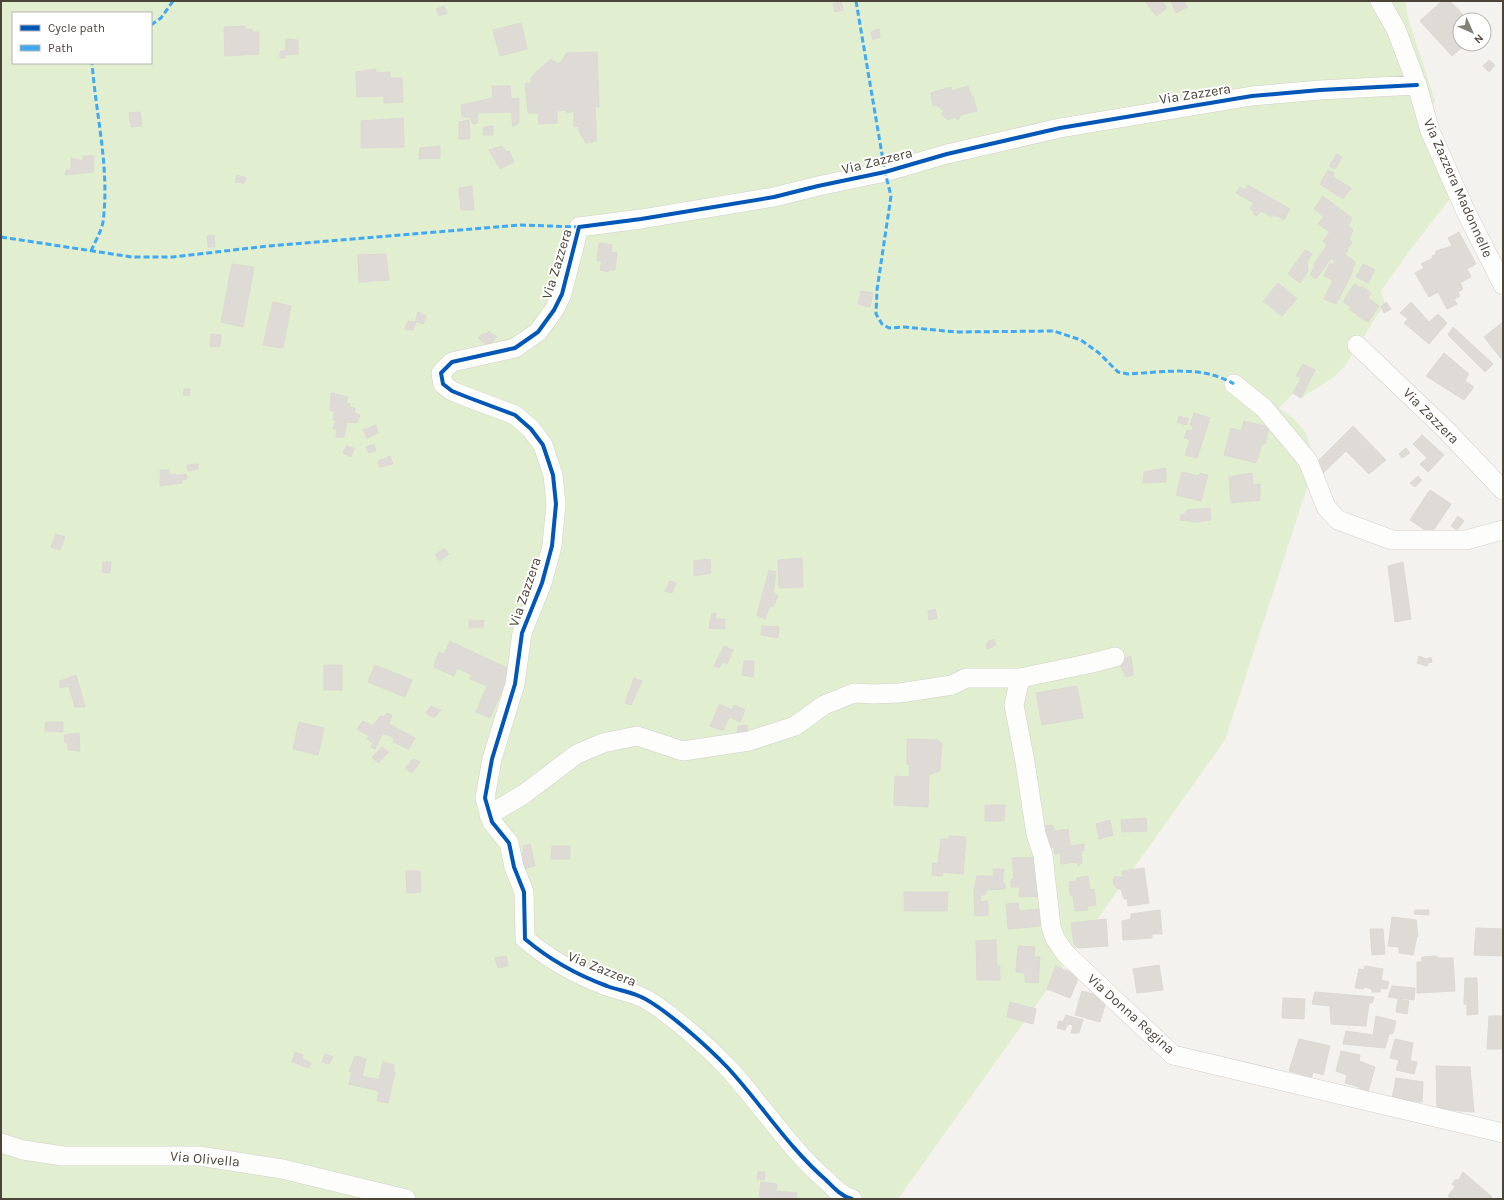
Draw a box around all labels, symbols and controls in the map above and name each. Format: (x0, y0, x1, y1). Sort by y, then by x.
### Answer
legend (12, 12, 152, 64)
north arrow (1452, 12, 1492, 52)
text: Cycle path (48, 21, 105, 35)
text: N (1471, 31, 1486, 46)
text: Path (48, 41, 73, 55)
street label: Via Zazzera (1158, 80, 1232, 108)
street label: Via Zazzera Madonnelle (1420, 116, 1496, 260)
street label: Via Zazzera (840, 144, 914, 178)
street label: Via Zazzera (538, 227, 576, 301)
street label: Via Zazzera (1399, 384, 1463, 448)
street label: Via Zazzera (505, 555, 545, 629)
street label: Via Zazzera (565, 948, 639, 990)
street label: Via Donna Regina (1084, 970, 1178, 1058)
street label: Via Olivella (169, 1147, 241, 1171)

